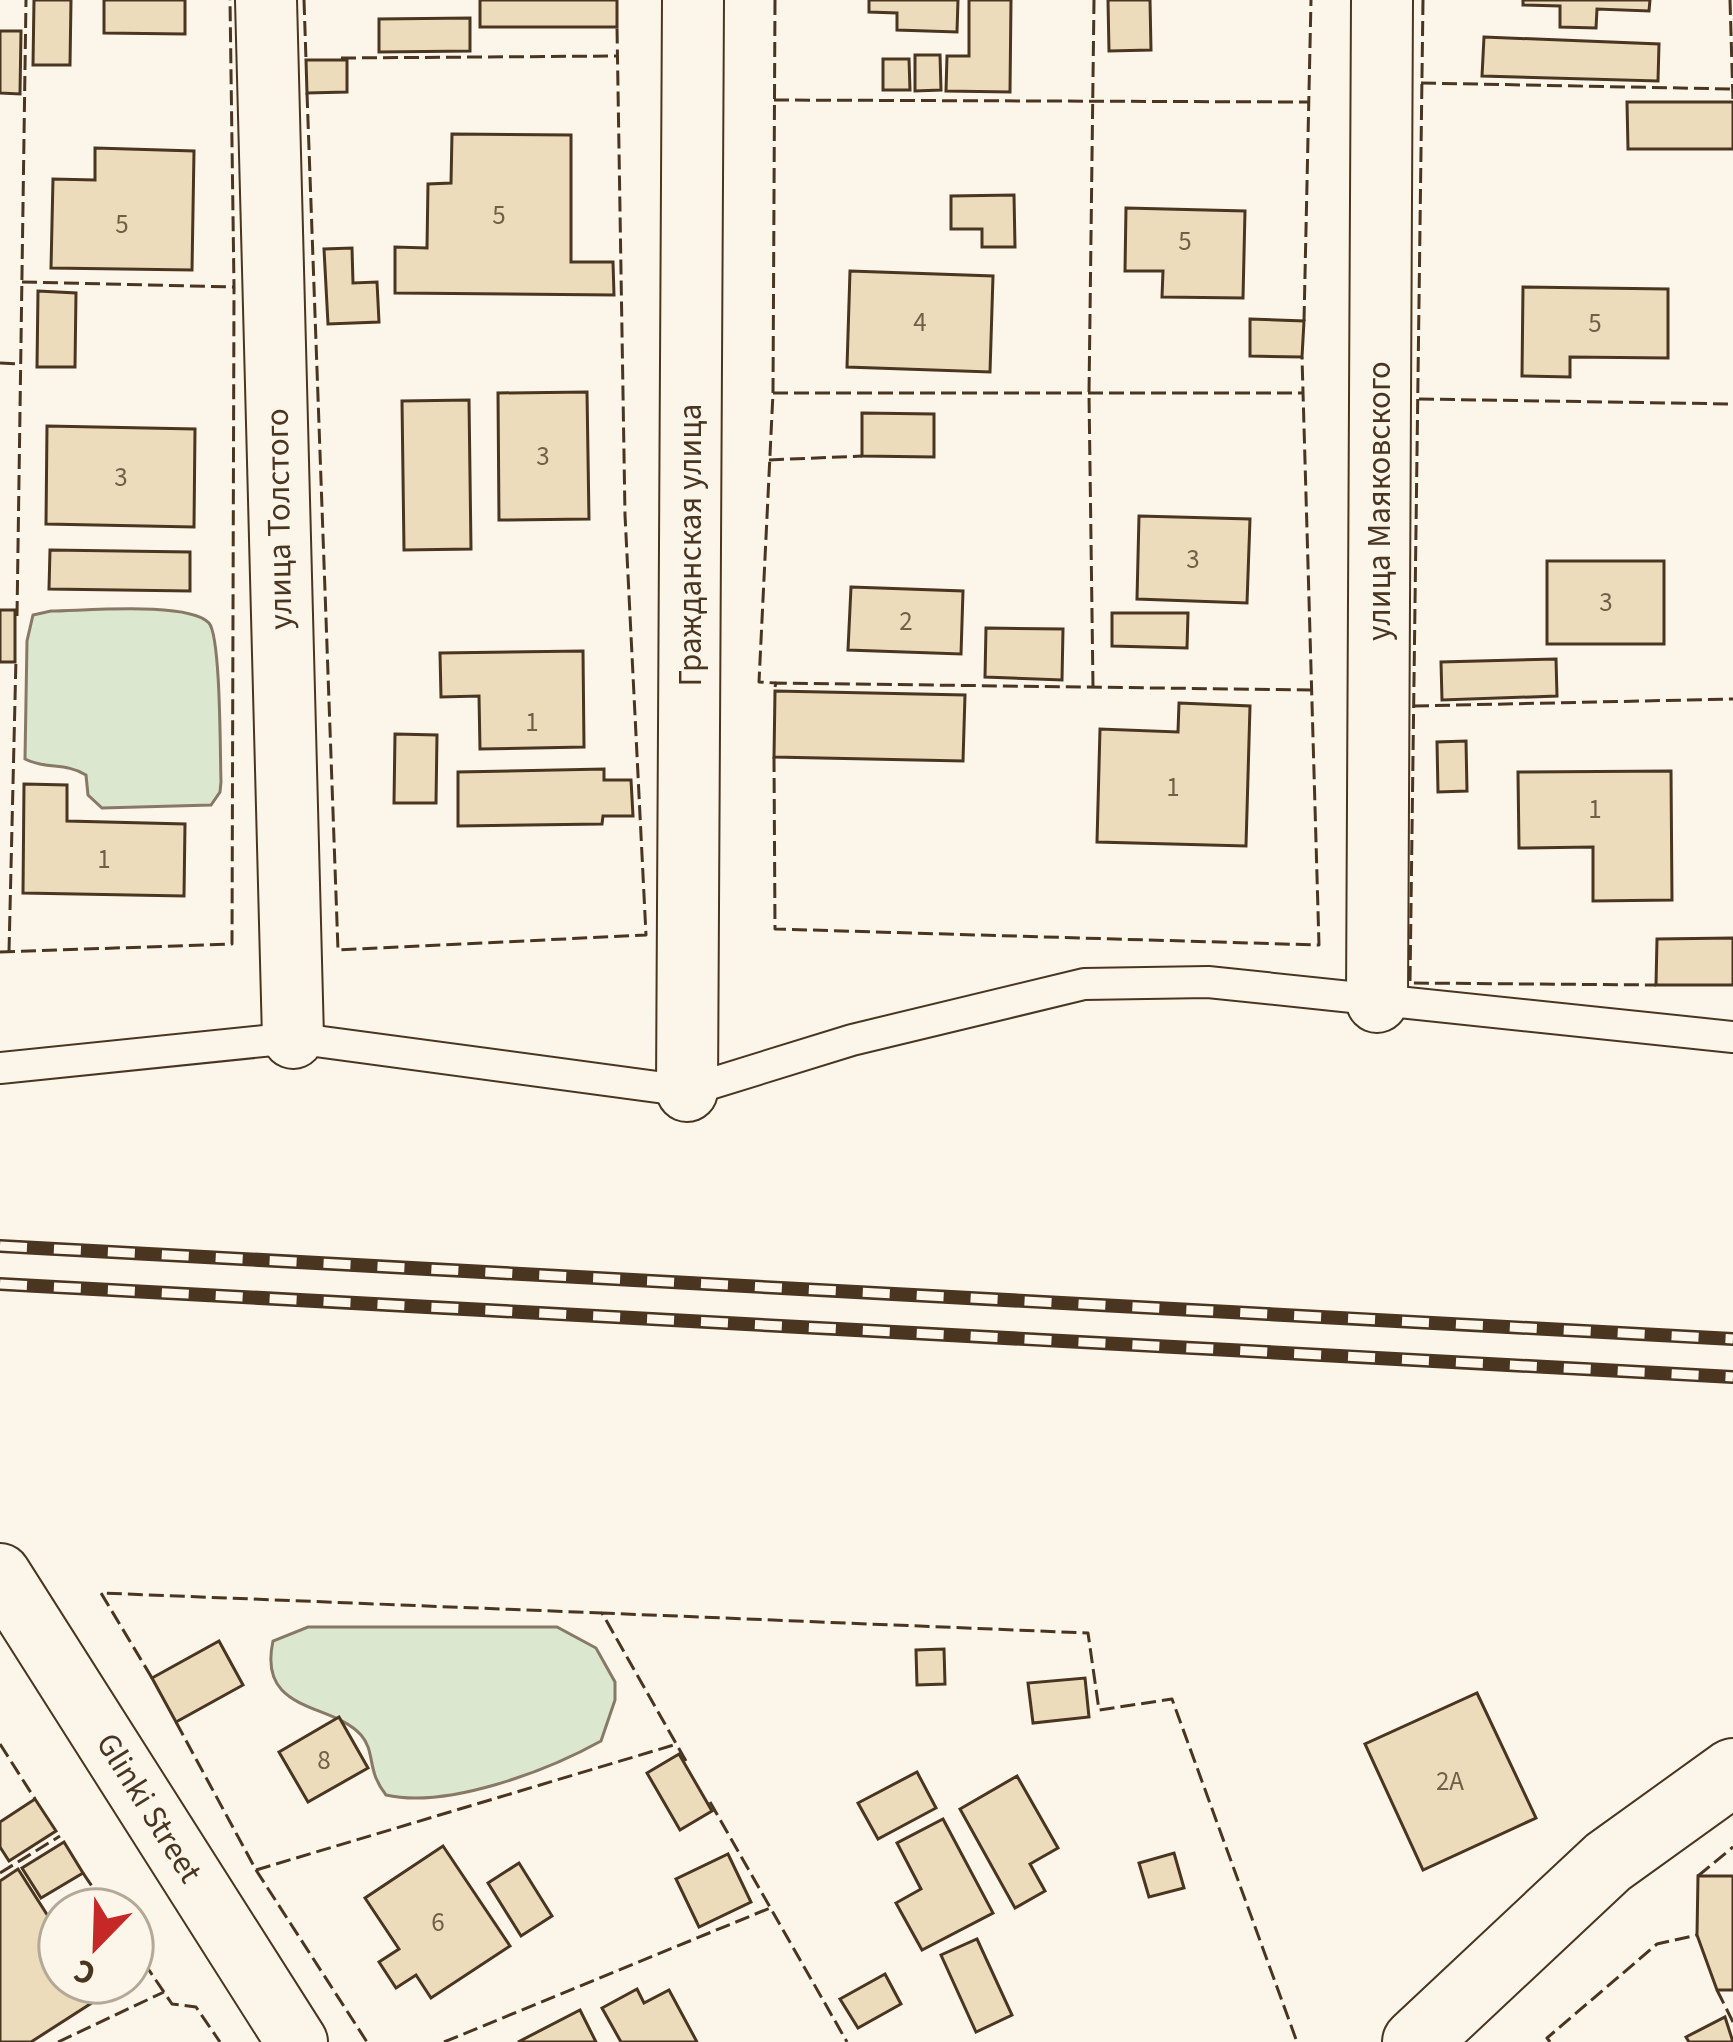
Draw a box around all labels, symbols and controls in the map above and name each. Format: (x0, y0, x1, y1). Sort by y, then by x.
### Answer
house number: 5 (492, 196, 506, 235)
house number: 5 (115, 205, 129, 244)
house number: 5 (1178, 222, 1192, 261)
house number: 4 (913, 303, 927, 342)
house number: 5 (1588, 304, 1602, 343)
street label: улица Маяковского (1356, 361, 1403, 641)
street label: Гражданская улица (667, 404, 714, 686)
street label: улица Толстого (254, 408, 304, 630)
house number: 3 (536, 437, 550, 476)
house number: 3 (114, 458, 128, 497)
house number: 3 (1186, 540, 1200, 579)
house number: 3 (1599, 583, 1613, 622)
house number: 2 (899, 602, 913, 641)
house number: 1 (525, 703, 539, 742)
house number: 1 (1166, 768, 1180, 807)
house number: 1 (1588, 790, 1602, 829)
house number: 1 (97, 840, 111, 879)
street label: Glinki Street (84, 1724, 214, 1892)
house number: 8 (317, 1741, 331, 1780)
house number: 2А (1436, 1762, 1464, 1801)
north arrow (36, 1886, 156, 2006)
house number: 6 (431, 1903, 445, 1942)
text: С (67, 1947, 103, 1998)

